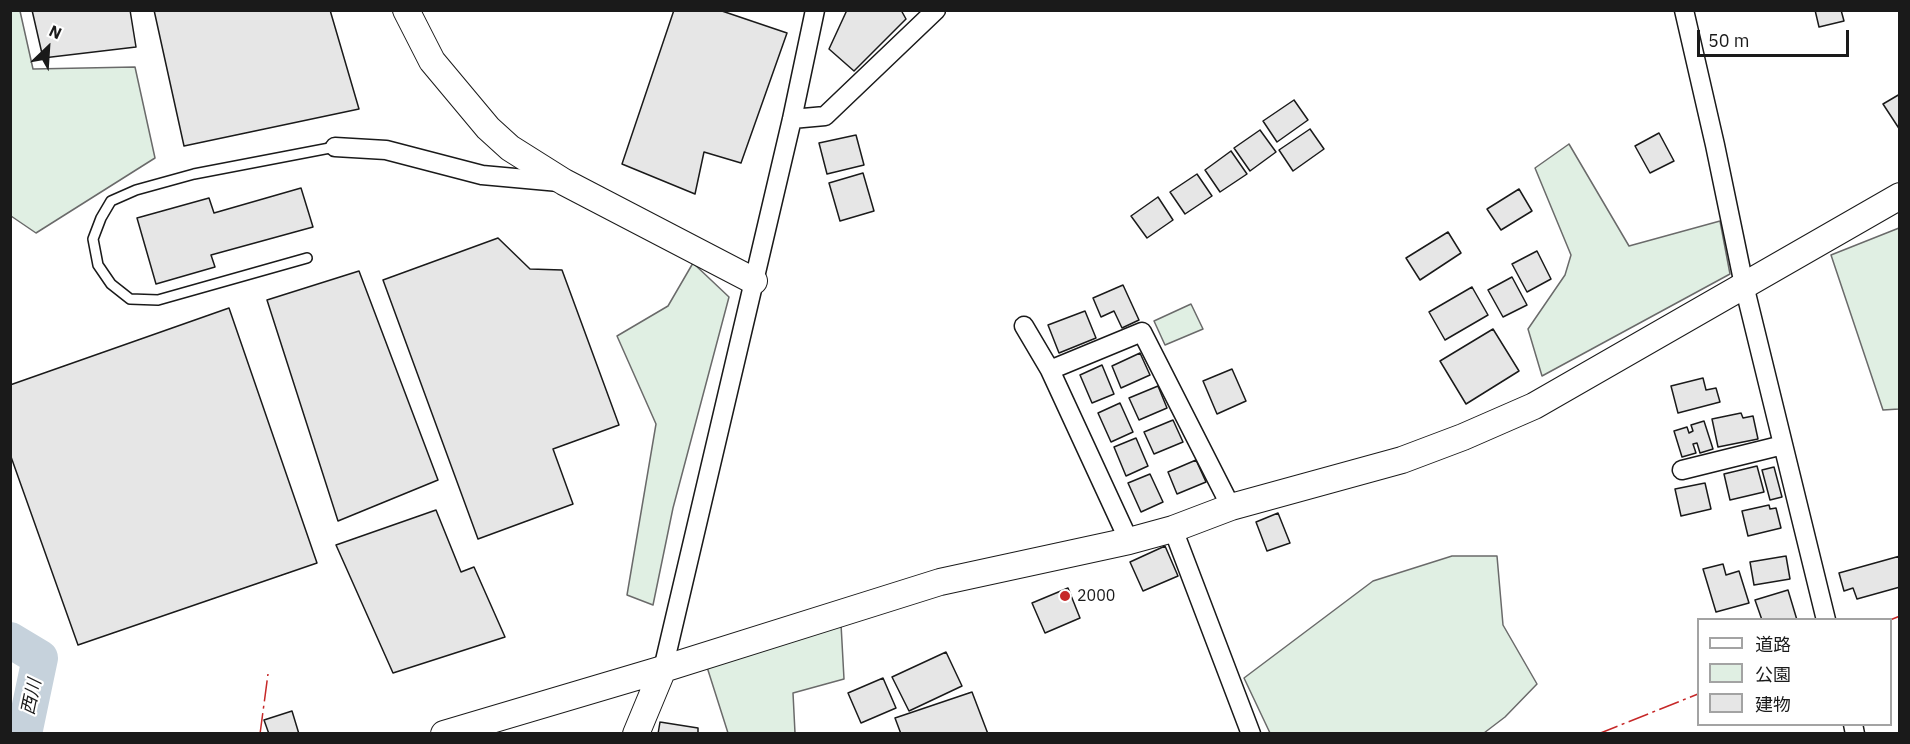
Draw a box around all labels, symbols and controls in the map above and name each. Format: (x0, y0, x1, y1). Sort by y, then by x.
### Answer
north arrow (18, 18, 78, 78)
scale bar (1700, 18, 1852, 56)
text: N (46, 20, 65, 43)
text: 50 m (1708, 29, 1750, 52)
place label: 2000 (1077, 586, 1115, 606)
marker: 2000 (1058, 589, 1072, 603)
legend (1697, 618, 1892, 726)
text: 道路 (1755, 633, 1791, 656)
text: 公園 (1755, 663, 1791, 686)
water label: 西川 (18, 677, 46, 717)
text: 建物 (1755, 693, 1791, 716)

